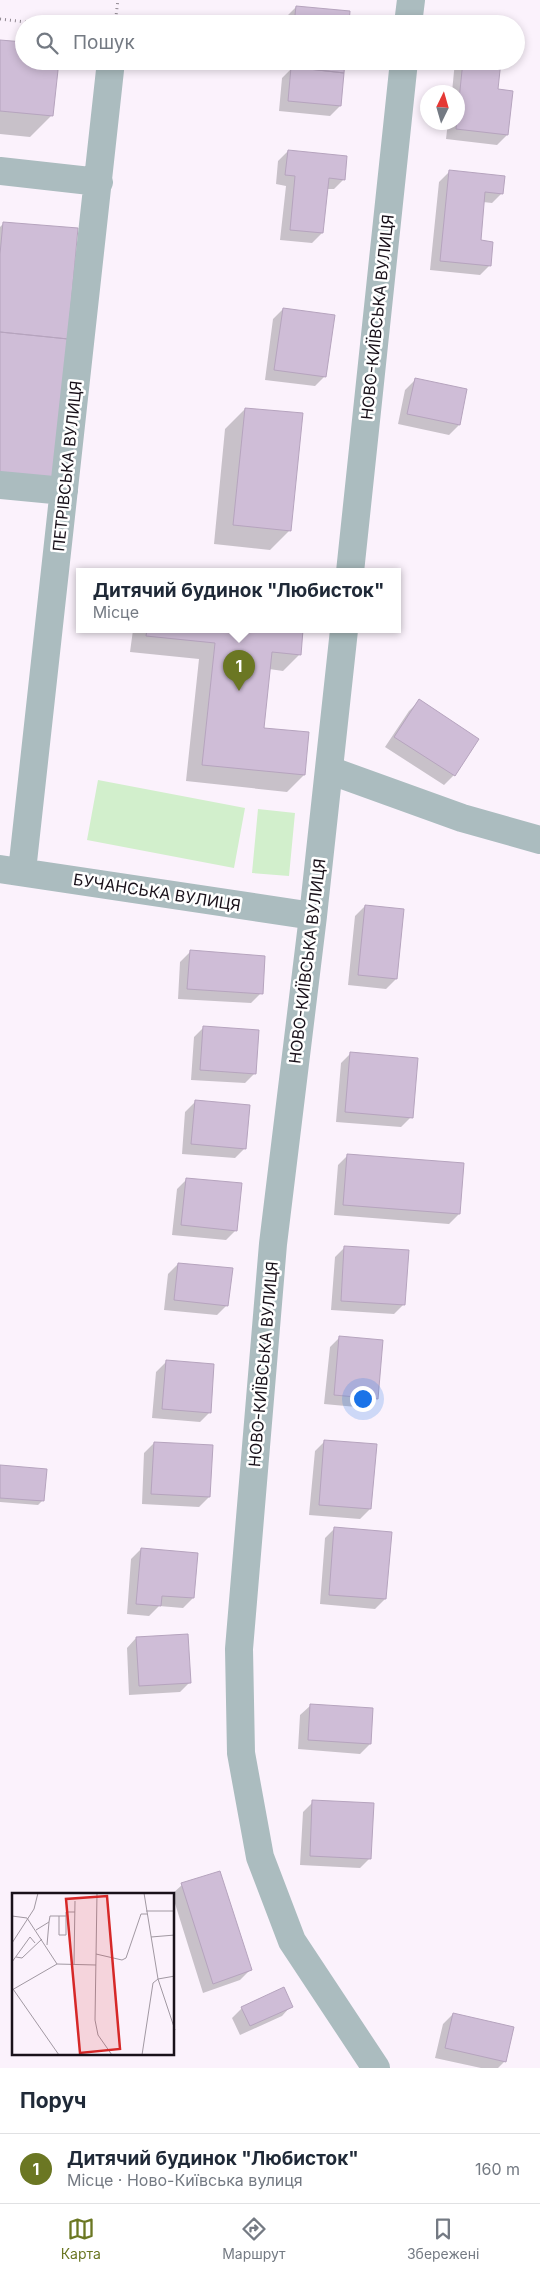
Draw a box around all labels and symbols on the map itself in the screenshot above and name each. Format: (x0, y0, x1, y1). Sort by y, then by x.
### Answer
north arrow (420, 85, 465, 130)
street label: НОВО-КИЇВСЬКА ВУЛИЦЯ (356, 213, 398, 421)
street label: ПЕТРІВСЬКА ВУЛИЦЯ (48, 380, 86, 552)
pin: 1 (223, 650, 255, 691)
street label: НОВО-КИЇВСЬКА ВУЛИЦЯ (284, 857, 330, 1065)
street label: БУЧАНСЬКА ВУЛИЦЯ (72, 869, 242, 915)
street label: НОВО-КИЇВСЬКА ВУЛИЦЯ (244, 1260, 282, 1468)
your location (350, 1386, 376, 1412)
inset map (12, 1893, 175, 2056)

